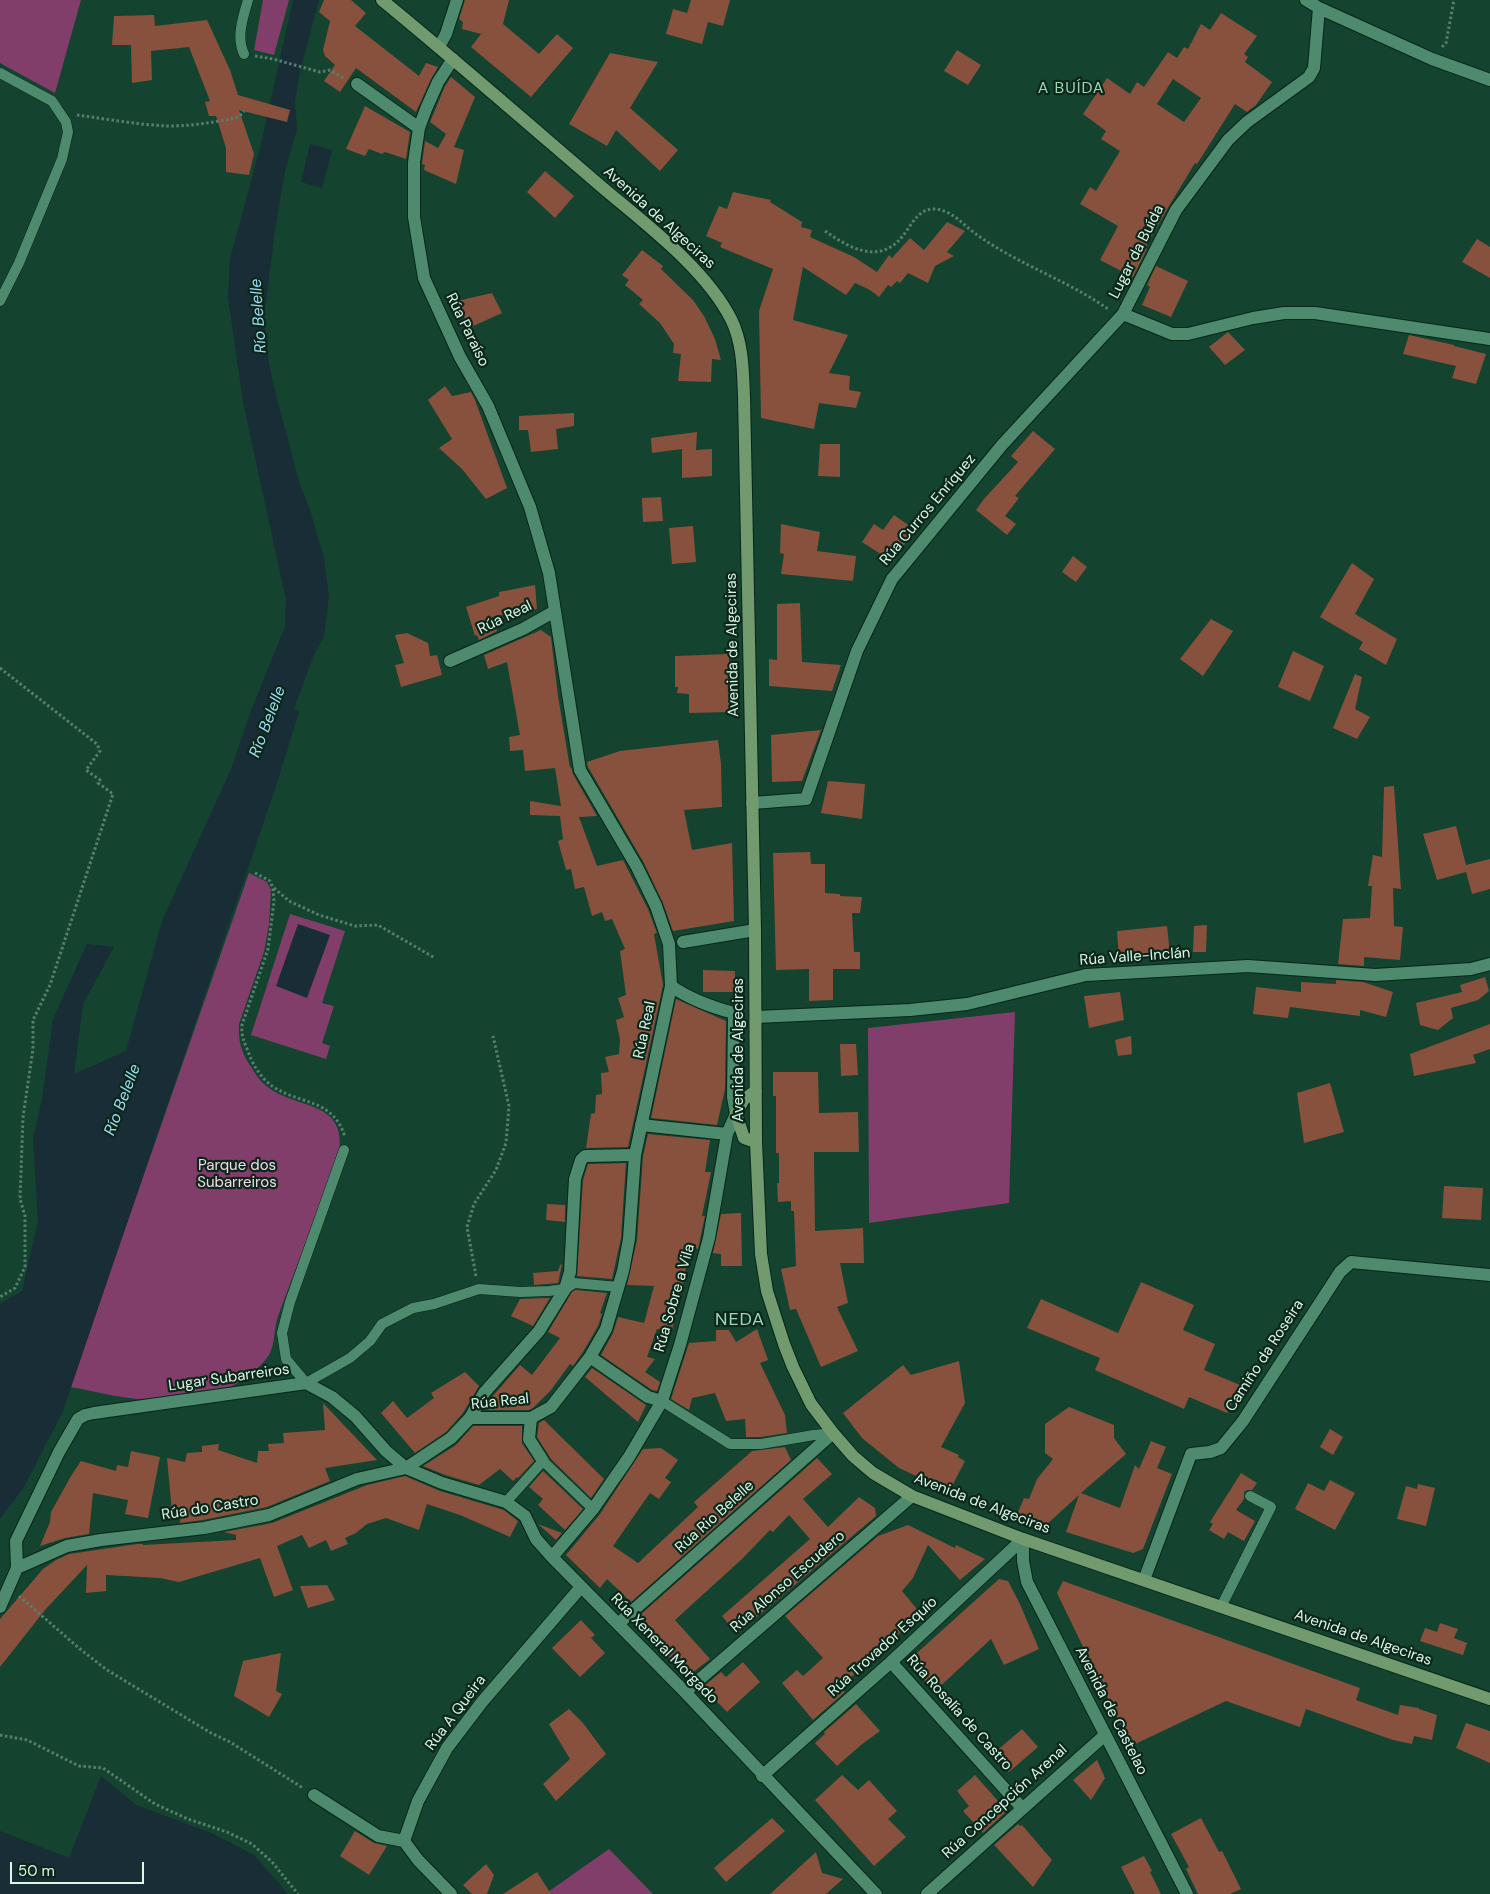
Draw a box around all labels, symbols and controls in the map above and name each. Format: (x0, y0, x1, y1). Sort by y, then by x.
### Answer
district label: A BUÍDA (1037, 79, 1105, 99)
street label: Avenida de Algeciras (599, 163, 719, 273)
street label: Lugar da Buída (1106, 202, 1168, 302)
water label: Río Belelle (247, 278, 271, 354)
street label: Rúa Paraíso (441, 290, 493, 370)
street label: Rúa Curros Enríquez (876, 451, 980, 569)
street label: Avenida de Algeciras (723, 573, 743, 717)
street label: Rúa Real (475, 597, 535, 639)
water label: Río Belelle (246, 684, 290, 760)
street label: Rúa Valle-Inclán (1079, 944, 1191, 970)
street label: Avenida de Algeciras (730, 978, 748, 1122)
street label: Rúa Real (630, 1000, 660, 1060)
water label: Río Belelle (101, 1062, 145, 1138)
park label: Parque dos Subarreiros (197, 1157, 277, 1192)
street label: Rúa Sobre a Vila (651, 1242, 699, 1354)
street label: Camiño da Roseira (1222, 1297, 1308, 1415)
district label: NEDA (714, 1309, 766, 1331)
street label: Lugar Subarreiros (167, 1361, 291, 1395)
street label: Rúa Real (470, 1390, 530, 1414)
street label: Avenida de Algeciras (911, 1470, 1053, 1538)
street label: Rúa Rio Belelle (672, 1477, 758, 1557)
street label: Rúa do Castro (160, 1491, 260, 1525)
street label: Rúa Alonso Escudero (727, 1527, 849, 1637)
street label: Rúa Xeneral Morgado (607, 1590, 721, 1708)
street label: Rúa Trovador Esquío (825, 1593, 941, 1701)
street label: Avenida de Algeciras (1292, 1606, 1434, 1670)
street label: Avenida de Castelao (1071, 1644, 1151, 1778)
street label: Rúa Rosalía de Castro (902, 1651, 1016, 1775)
street label: Rúa A Queira (422, 1672, 490, 1754)
street label: Rúa Concepción Arenal (939, 1741, 1071, 1863)
scale bar (12, 1852, 146, 1884)
text: 50 m (18, 1861, 55, 1881)

